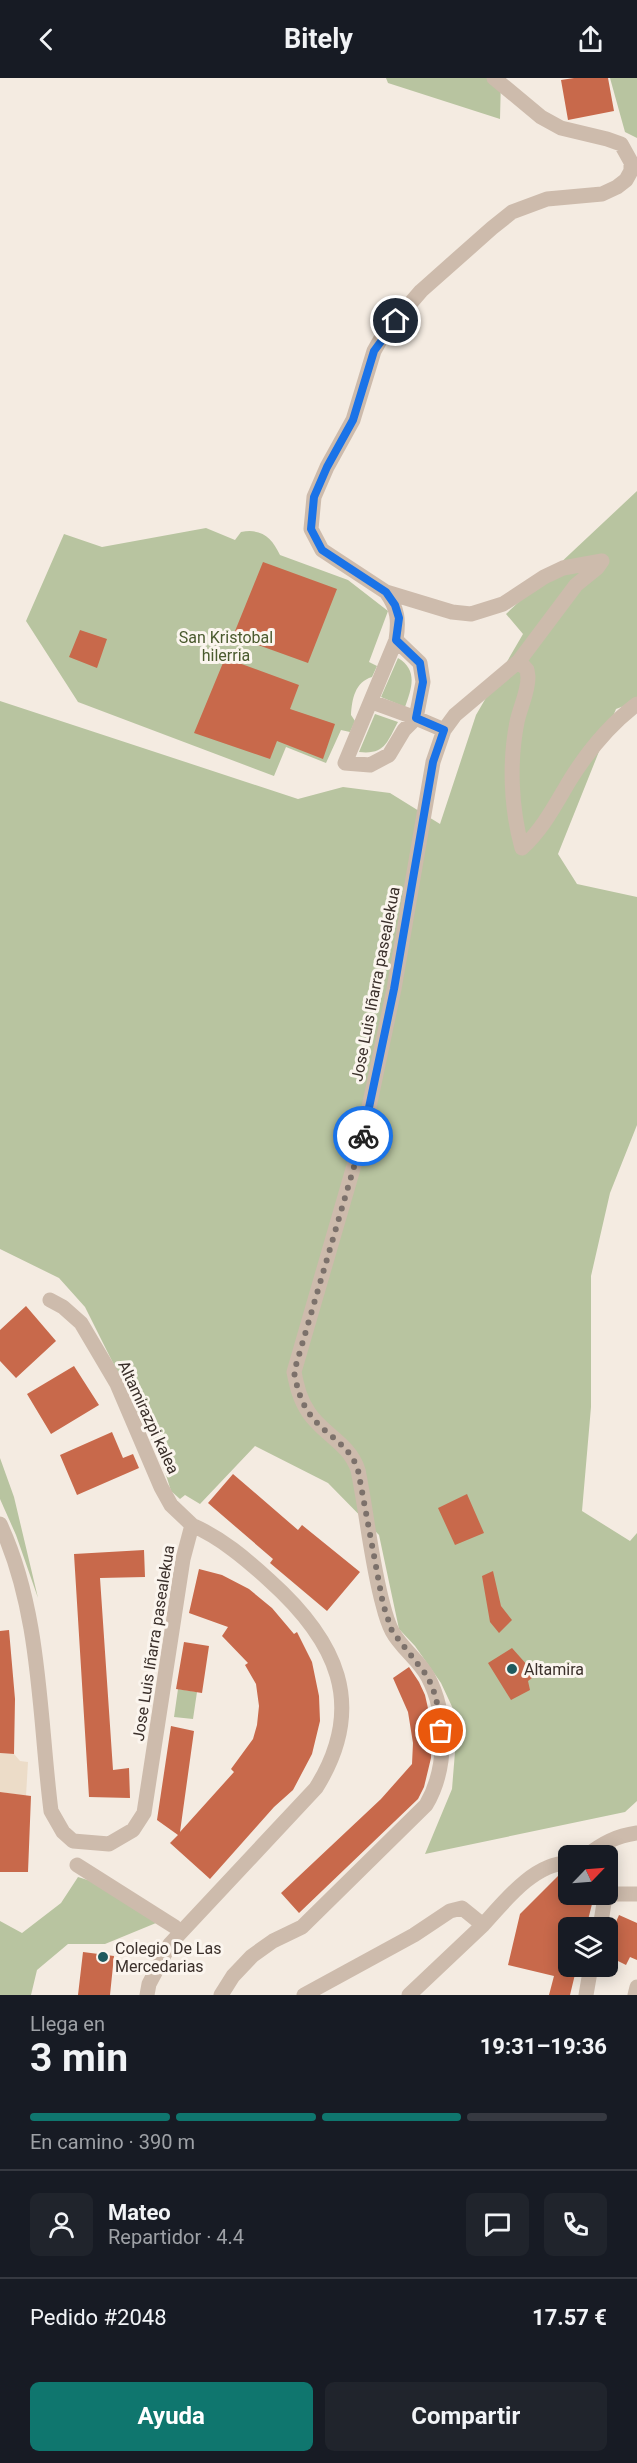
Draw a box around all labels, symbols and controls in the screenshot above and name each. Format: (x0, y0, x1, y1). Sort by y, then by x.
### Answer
icon: back (30, 23, 63, 56)
text: Bitely (284, 23, 353, 55)
icon: share (574, 23, 607, 56)
pin (370, 295, 421, 346)
icon: home (379, 304, 412, 337)
park label: San Kristobal hilerria (179, 628, 273, 665)
street label: Jose Luis Iñarra pasealekua (347, 885, 404, 1083)
courier (333, 1106, 393, 1166)
icon: bike (347, 1120, 380, 1153)
street label: Altamirazpi kalea (114, 1358, 183, 1477)
street label: Jose Luis Iñarra pasealekua (129, 1544, 178, 1742)
place label: Altamira (524, 1660, 584, 1679)
marker: Altamira (505, 1662, 519, 1676)
pin (415, 1705, 466, 1756)
icon: bag (424, 1714, 457, 1747)
north arrow (558, 1845, 618, 1905)
map controls (558, 1845, 618, 1977)
button: layers (558, 1917, 618, 1977)
place label: Colegio De Las Mercedarias (115, 1939, 221, 1976)
marker: Colegio De Las Mercedarias (96, 1950, 110, 1964)
text: Llega en (30, 2012, 105, 2036)
text: 19:31–19:36 (480, 2034, 607, 2059)
text: 3 min (30, 2035, 128, 2081)
text: En camino · 390 m (30, 2130, 195, 2154)
button: person (30, 2193, 93, 2256)
button: chat (466, 2193, 529, 2256)
button: phone (544, 2193, 607, 2256)
text: Mateo (108, 2200, 171, 2225)
text: Repartidor · 4.4 (108, 2225, 244, 2249)
text: Pedido #2048 (30, 2305, 167, 2330)
text: 17.57 € (532, 2305, 607, 2330)
button: Ayuda (30, 2382, 313, 2451)
button: Compartir (325, 2382, 607, 2451)

